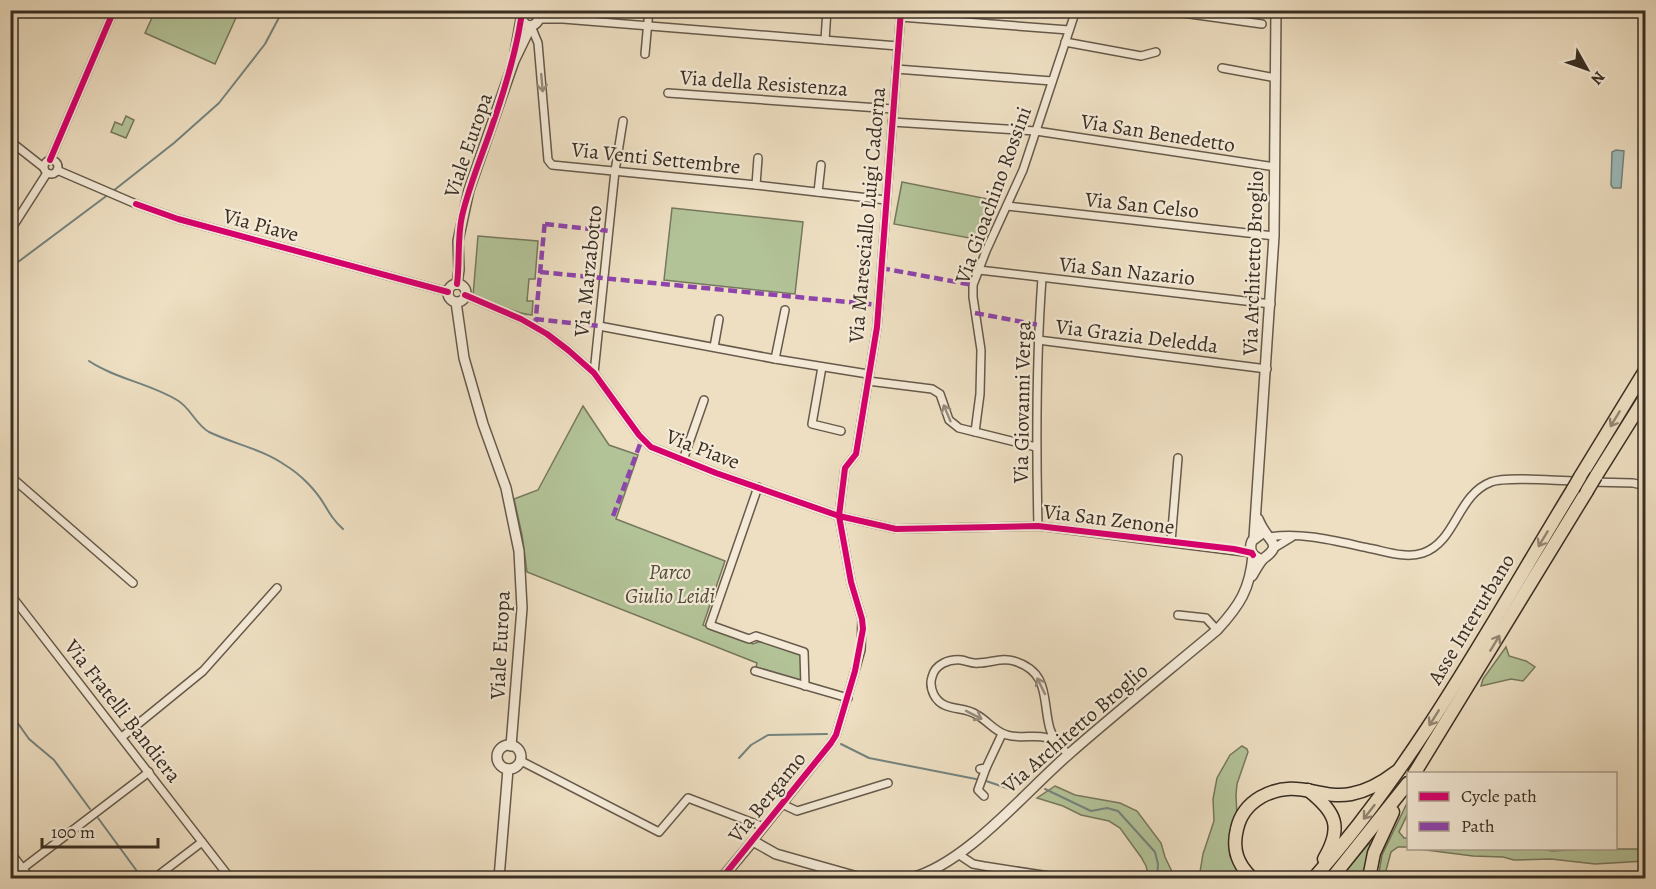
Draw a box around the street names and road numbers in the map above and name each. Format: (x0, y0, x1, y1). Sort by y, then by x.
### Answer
street label: Via della Resistenza (678, 63, 849, 103)
street label: Via Maresciallo Luigi Cadorna (842, 86, 892, 345)
street label: Viale Europa (437, 89, 499, 202)
street label: Via Gioachino Rossini (948, 102, 1038, 288)
street label: Via San Benedetto (1078, 107, 1237, 159)
street label: Via Venti Settembre (569, 135, 742, 181)
street label: Via Architetto Broglio (1236, 170, 1270, 357)
street label: Via San Celso (1083, 185, 1200, 225)
street label: Via Piave (219, 201, 302, 248)
street label: Via Marzabotto (567, 204, 609, 339)
street label: Via San Nazario (1057, 250, 1196, 292)
street label: Via Grazia Deledda (1053, 312, 1220, 360)
street label: Via Giovanni Verga (1007, 321, 1037, 484)
street label: Via Piave (661, 422, 744, 476)
street label: Via San Zenone (1041, 497, 1176, 541)
street label: Asse Interurbano (1420, 548, 1521, 690)
street label: Viale Europa (483, 590, 517, 701)
street label: Via Fratelli Bandiera (58, 633, 188, 789)
street label: Via Architetto Broglio (995, 657, 1154, 800)
street label: Via Bergamo (721, 746, 812, 849)

